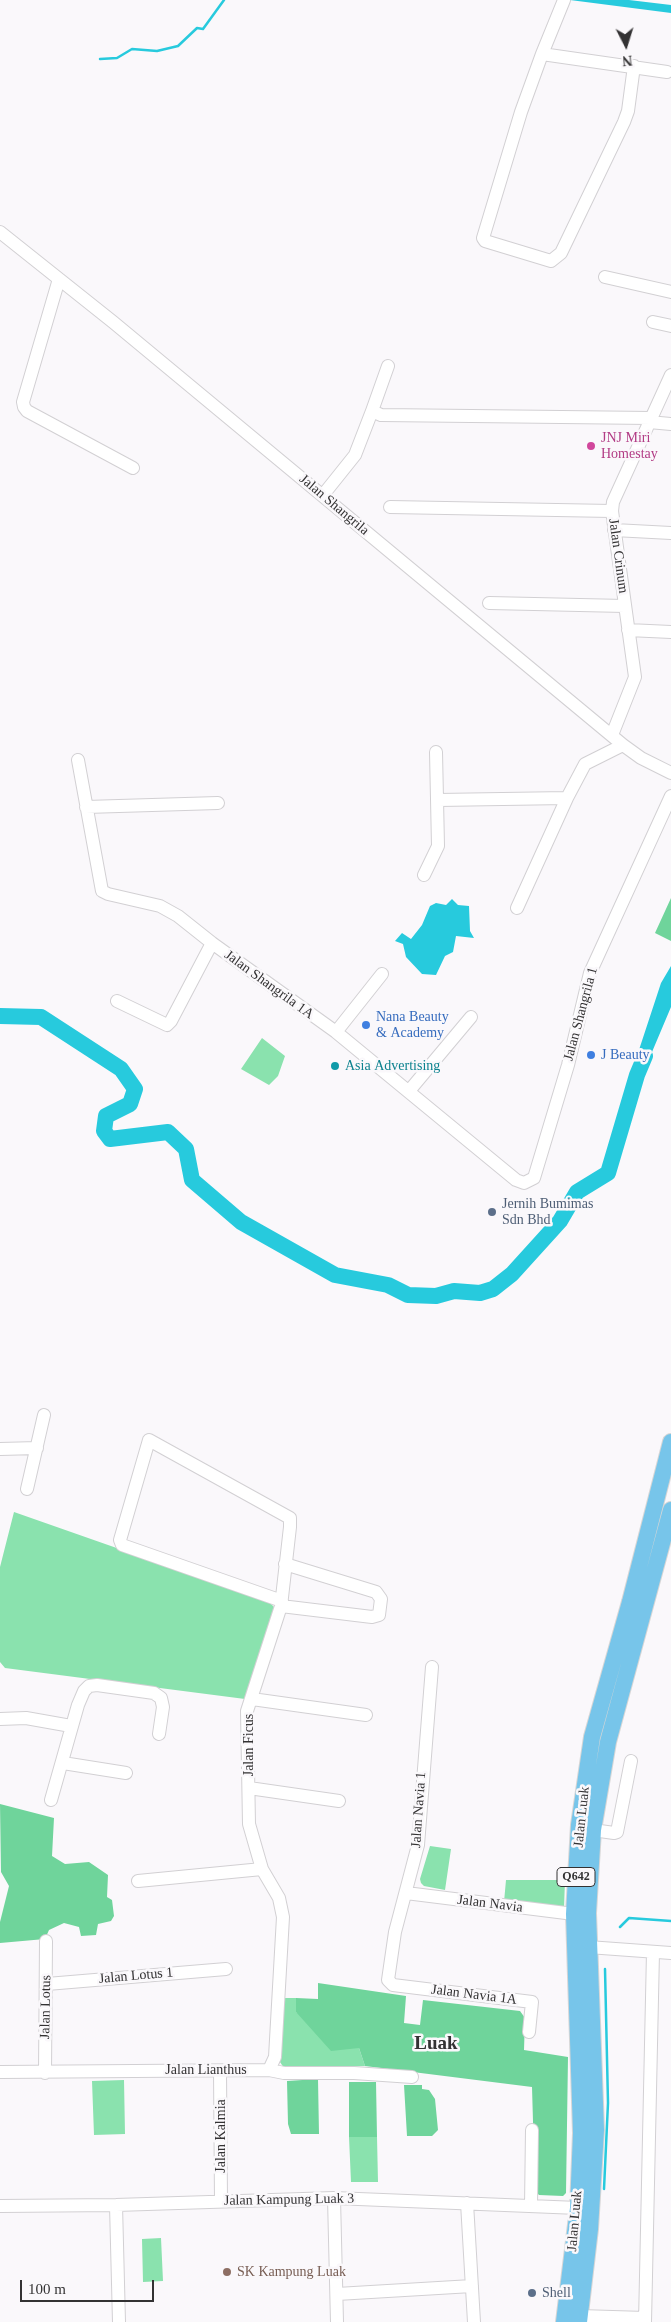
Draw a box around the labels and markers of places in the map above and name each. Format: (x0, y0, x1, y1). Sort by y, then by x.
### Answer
place label: JNJ Miri Homestay (601, 430, 658, 462)
marker: JNJ Miri Homestay (585, 440, 597, 452)
place label: Nana Beauty & Academy (376, 1009, 449, 1042)
marker: Nana Beauty & Academy (360, 1019, 372, 1031)
place label: J Beauty (601, 1047, 650, 1063)
marker: J Beauty (585, 1049, 597, 1061)
place label: Asia Advertising (345, 1058, 440, 1074)
marker: Asia Advertising (329, 1060, 341, 1072)
place label: Jernih Bumimas Sdn Bhd (502, 1196, 593, 1228)
marker: Jernih Bumimas Sdn Bhd (486, 1206, 498, 1218)
place label: SK Kampung Luak (237, 2264, 346, 2280)
marker: SK Kampung Luak (221, 2266, 233, 2278)
place label: Shell (542, 2285, 571, 2301)
marker: Shell (526, 2287, 538, 2299)

